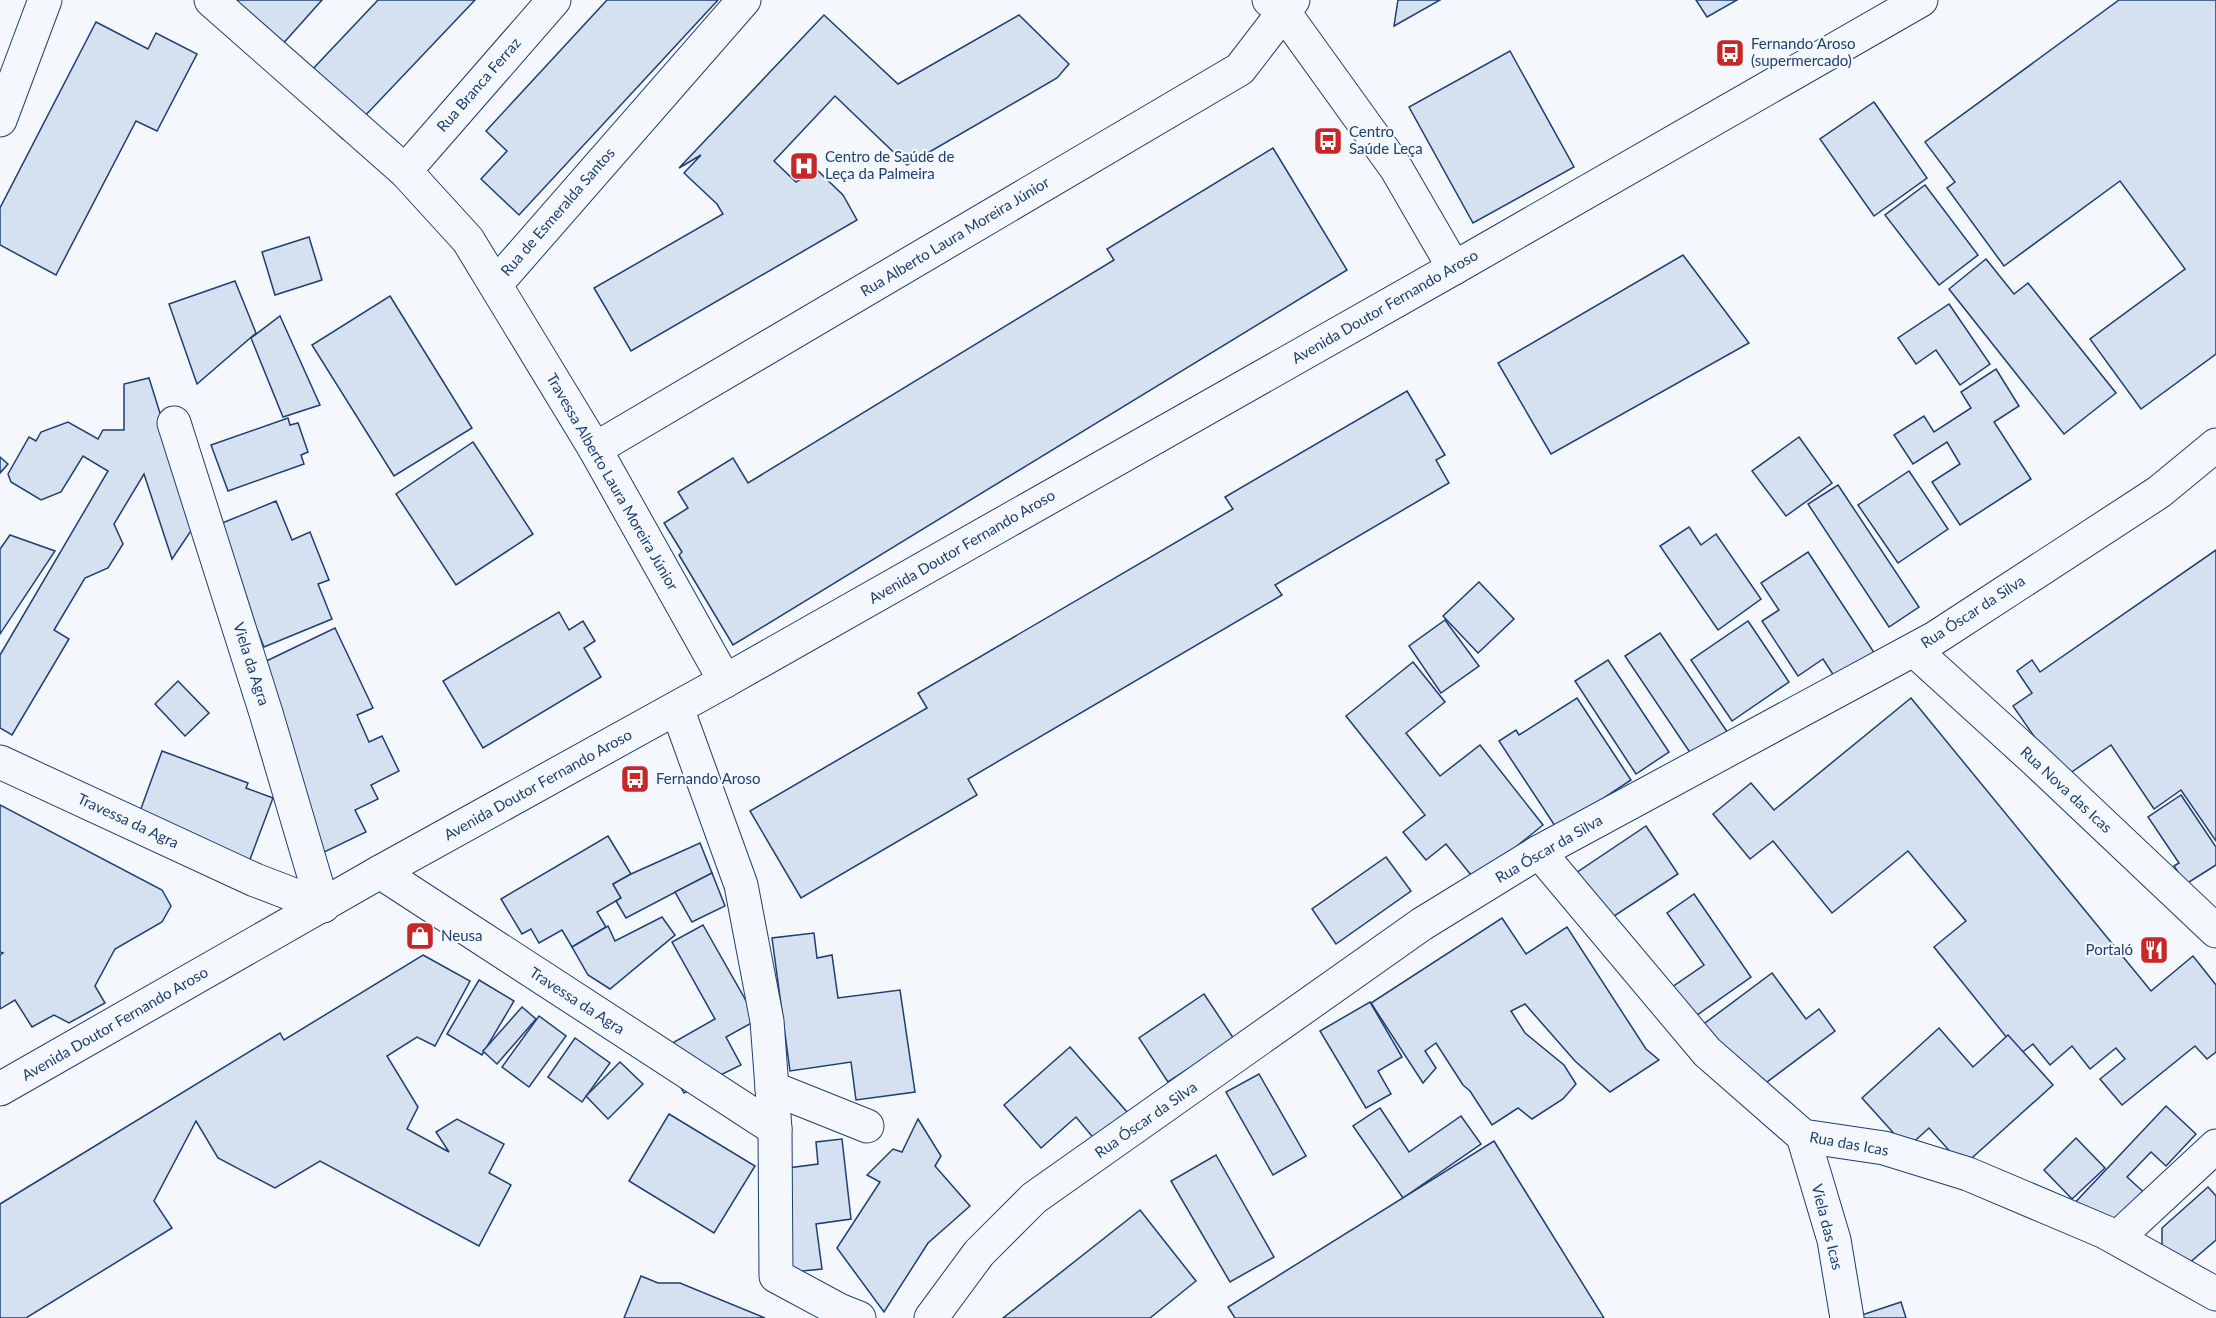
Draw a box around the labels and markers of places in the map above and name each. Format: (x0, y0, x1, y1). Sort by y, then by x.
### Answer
place label: Fernando Aroso (supermercado) (1751, 34, 1855, 69)
bus stop icon: Fernando Aroso (supermercado) (1714, 37, 1746, 69)
place label: Centro Saúde Leça (1349, 122, 1423, 157)
bus stop icon: Centro Saúde Leça (1312, 125, 1344, 157)
place label: Centro de Saúde de Leça da Palmeira (825, 147, 954, 182)
hospital icon: Centro de Saúde de Leça da Palmeira (788, 150, 820, 182)
bus stop icon: Fernando Aroso (619, 763, 651, 795)
place label: Fernando Aroso (656, 769, 760, 787)
shop icon: Neusa (404, 920, 436, 952)
place label: Neusa (441, 926, 482, 944)
restaurant icon: Portaló (2138, 934, 2170, 966)
place label: Portaló (2086, 940, 2133, 958)

